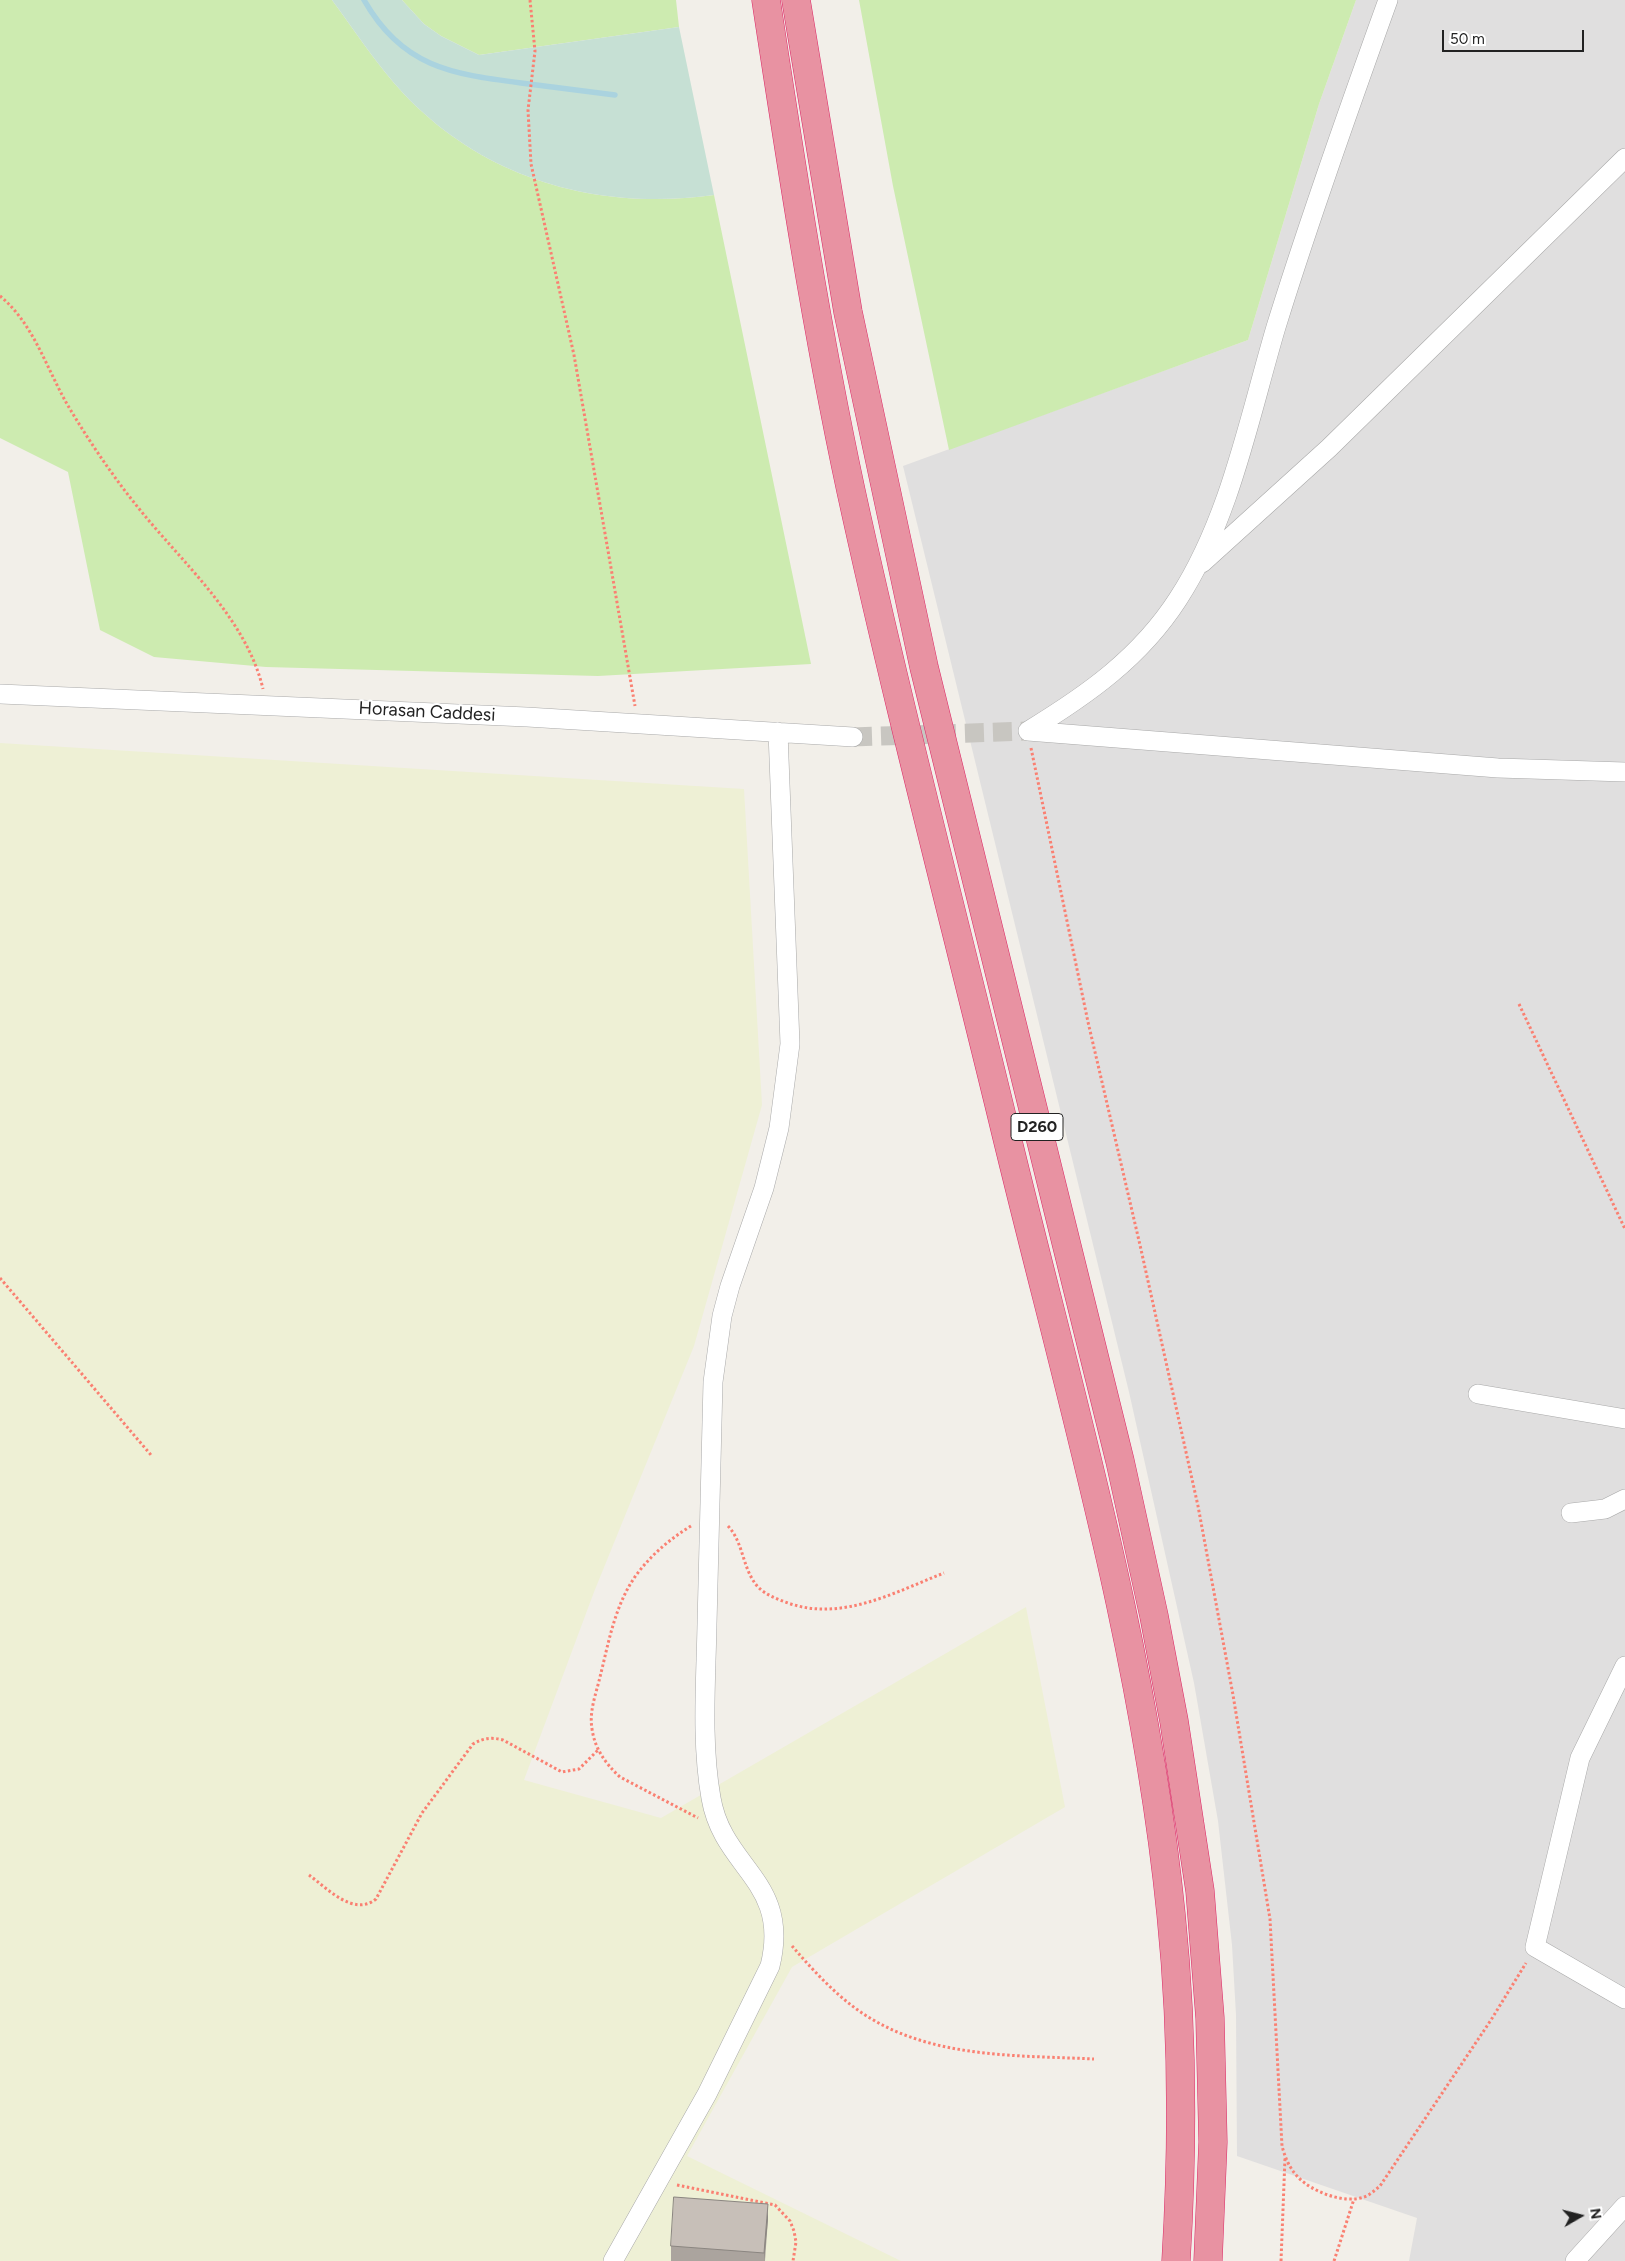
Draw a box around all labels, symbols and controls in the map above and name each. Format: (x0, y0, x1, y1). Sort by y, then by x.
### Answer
scale bar (1445, 20, 1588, 52)
text: 50 m (1450, 30, 1485, 48)
street label: Horasan Caddesi (358, 698, 496, 726)
road number: D260 (1011, 1114, 1063, 1140)
north arrow (1555, 2191, 1605, 2241)
text: N (1586, 2207, 1605, 2220)

